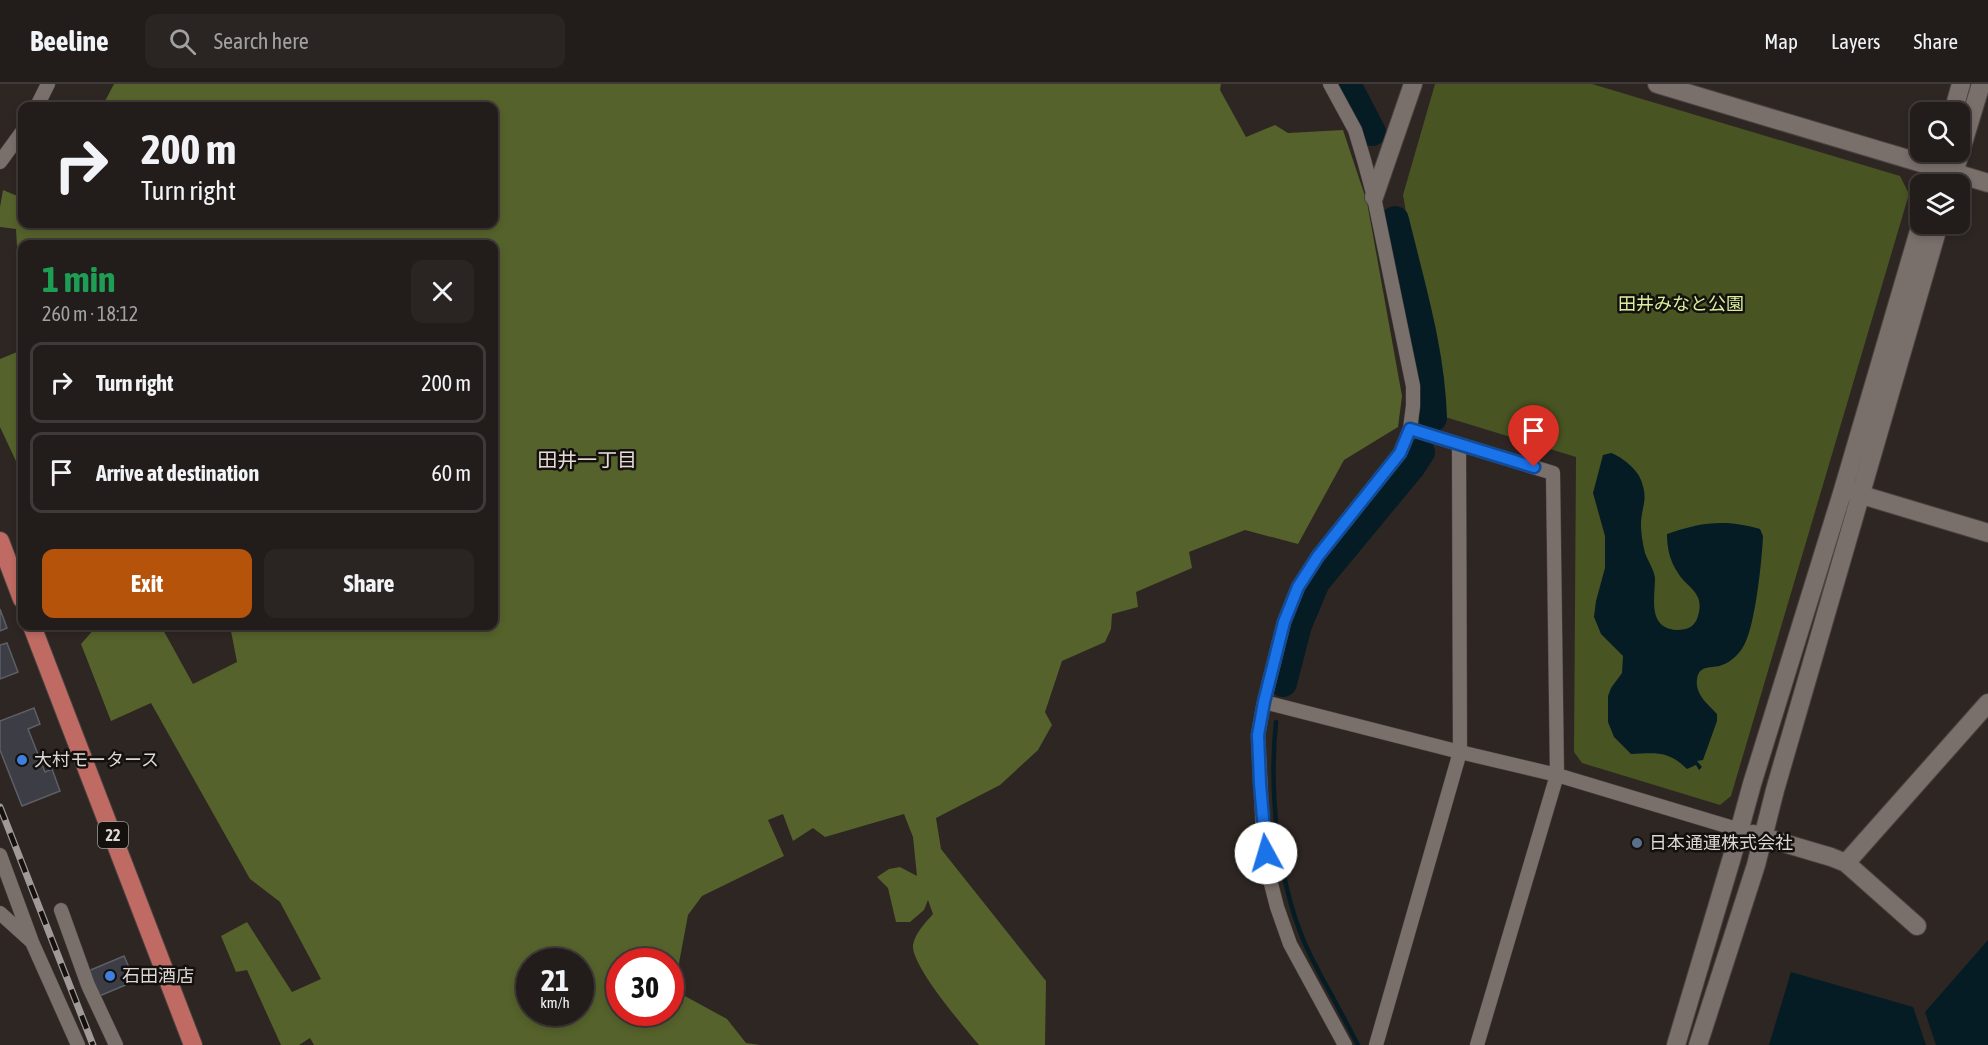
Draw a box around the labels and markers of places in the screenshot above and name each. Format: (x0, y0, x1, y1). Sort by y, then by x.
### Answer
pin (1508, 405, 1559, 467)
place label: 大村モータース (34, 749, 159, 770)
marker: 大村モータース (15, 753, 29, 767)
place label: 日本通運株式会社 (1649, 832, 1793, 853)
marker: 日本通運株式会社 (1630, 836, 1644, 850)
place label: 石田酒店 (122, 965, 194, 986)
marker: 石田酒店 (103, 969, 117, 983)

